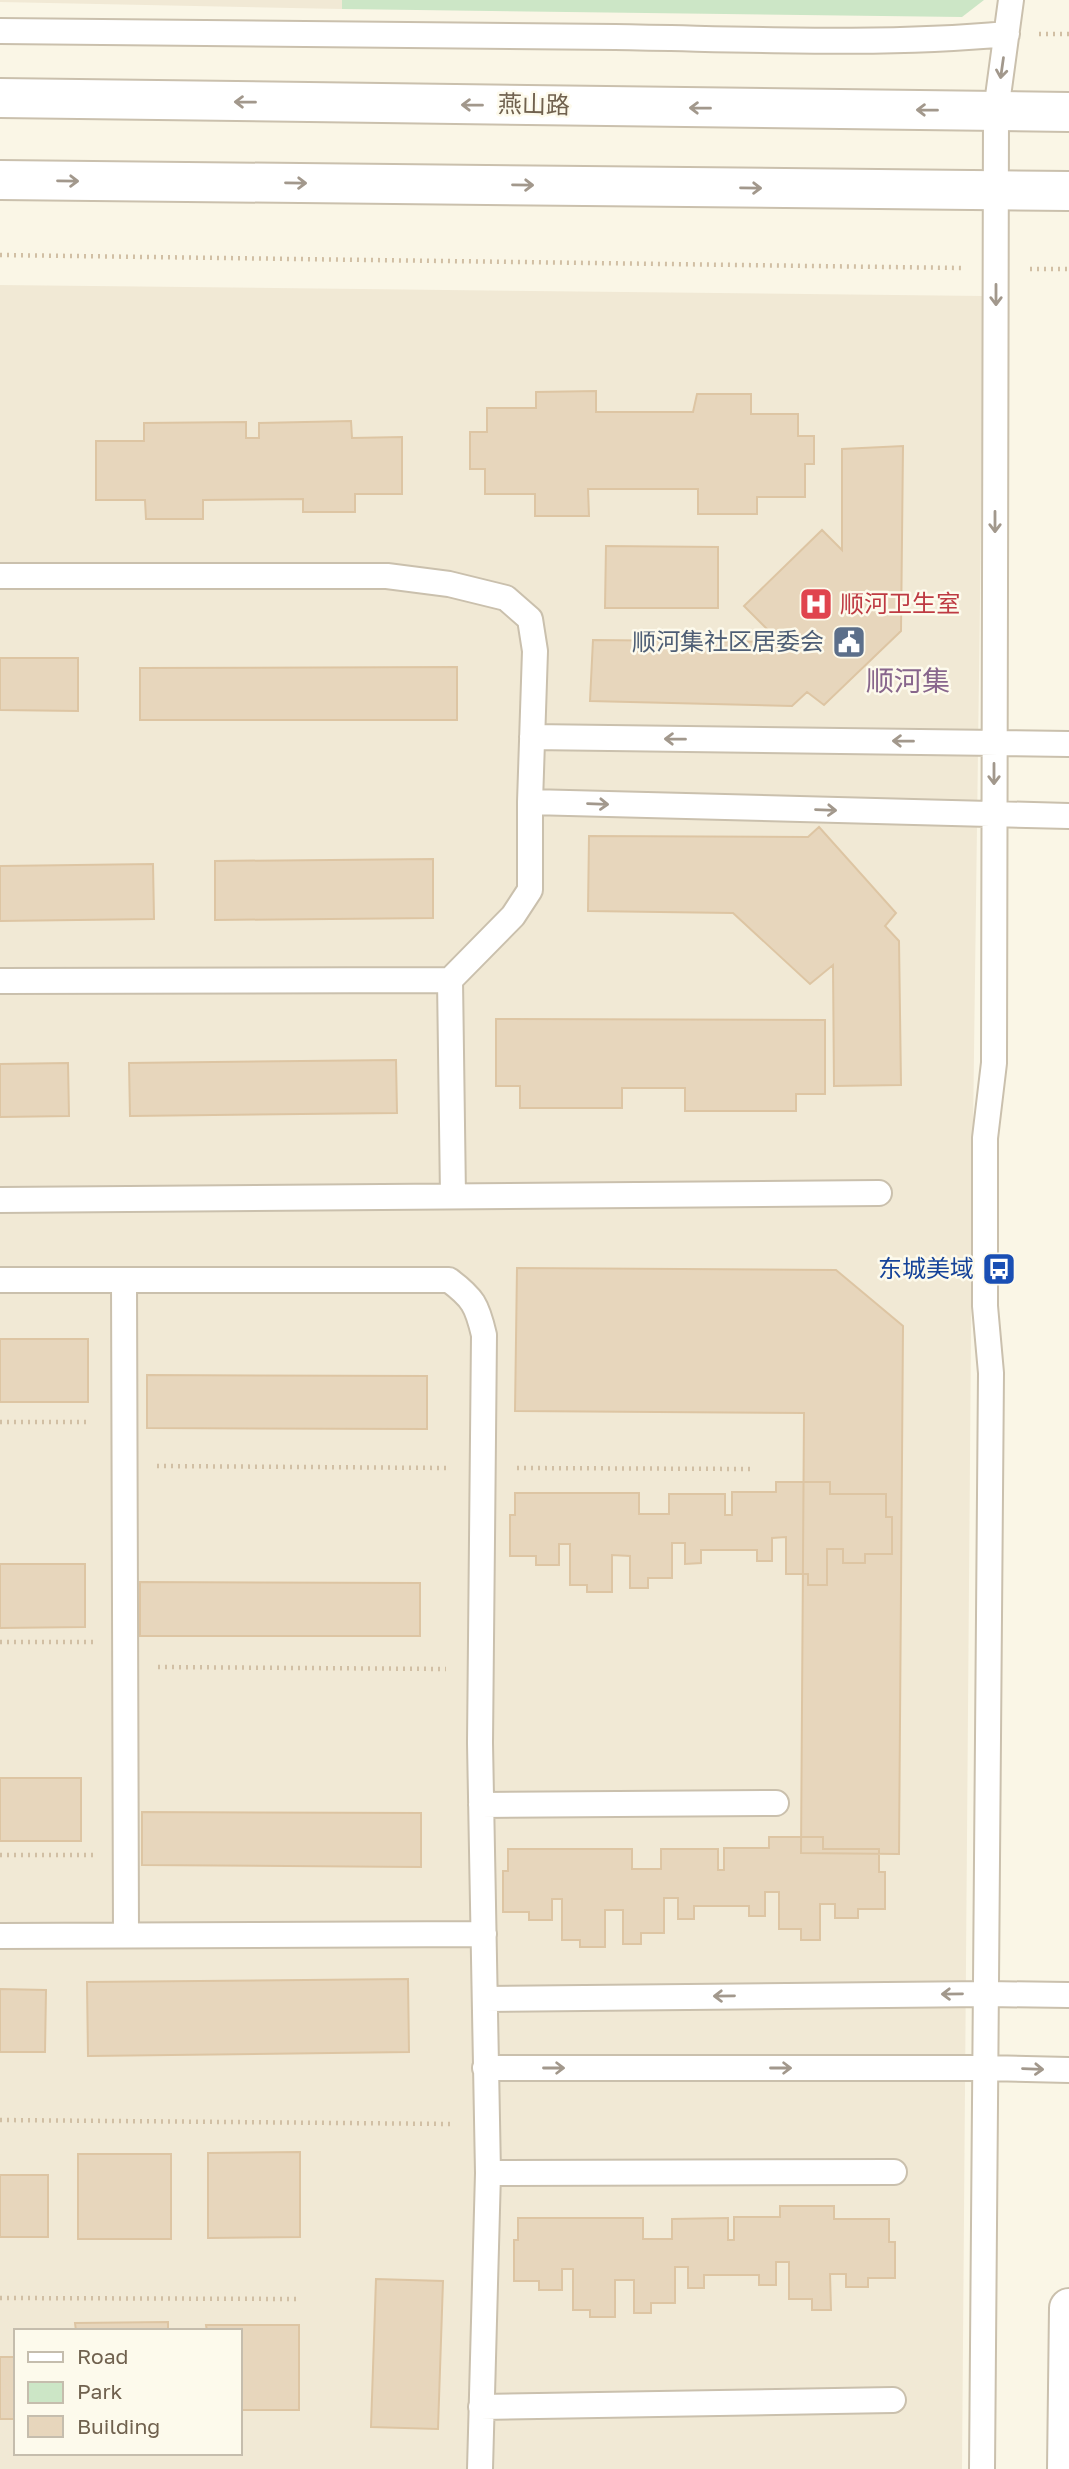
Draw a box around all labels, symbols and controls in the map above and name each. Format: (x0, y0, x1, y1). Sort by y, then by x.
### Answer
one-way arrow (996, 56, 1009, 79)
street label: 燕山路 (498, 88, 570, 119)
one-way arrow (234, 95, 257, 108)
one-way arrow (461, 98, 484, 112)
one-way arrow (689, 101, 712, 114)
one-way arrow (916, 103, 939, 117)
one-way arrow (56, 174, 79, 188)
one-way arrow (284, 176, 307, 190)
one-way arrow (511, 178, 534, 192)
one-way arrow (739, 181, 762, 195)
one-way arrow (989, 283, 1003, 306)
one-way arrow (988, 511, 1002, 534)
hospital icon: 顺河卫生室 (797, 585, 835, 623)
place label: 顺河卫生室 (840, 588, 960, 617)
public building icon: 顺河集社区居委会 (830, 623, 868, 661)
place label: 顺河集社区居委会 (632, 626, 824, 655)
district label: 顺河集 (866, 664, 950, 697)
one-way arrow (664, 732, 687, 746)
one-way arrow (892, 735, 915, 748)
one-way arrow (988, 763, 1001, 786)
one-way arrow (586, 797, 609, 810)
one-way arrow (814, 803, 837, 816)
bus stop icon: 东城美域 (980, 1250, 1018, 1288)
place label: 东城美域 (878, 1253, 974, 1282)
one-way arrow (941, 1987, 964, 2001)
one-way arrow (713, 1990, 736, 2003)
one-way arrow (542, 2061, 565, 2075)
one-way arrow (769, 2061, 792, 2075)
one-way arrow (1021, 2063, 1044, 2076)
legend (14, 2329, 242, 2455)
text: Road (77, 2343, 128, 2369)
text: Park (77, 2378, 123, 2404)
text: Building (77, 2413, 160, 2439)

